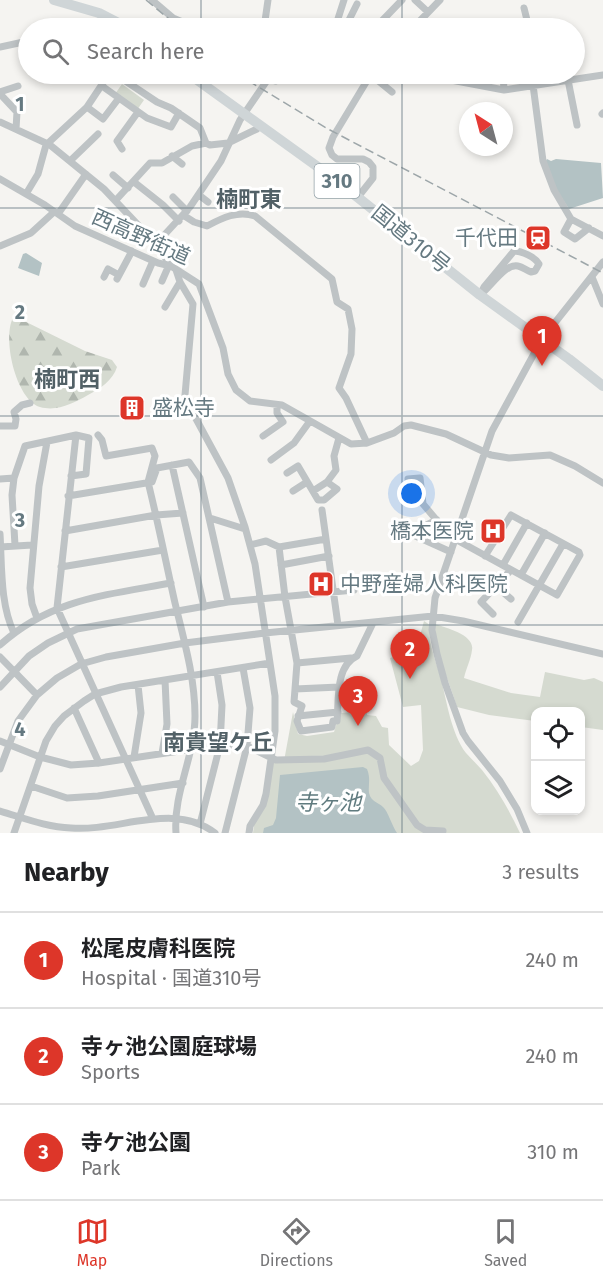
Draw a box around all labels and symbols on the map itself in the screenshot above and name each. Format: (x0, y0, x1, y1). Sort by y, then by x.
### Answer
text: 1 (15, 92, 25, 116)
north arrow (459, 102, 513, 156)
road number: 310 (314, 164, 360, 198)
district label: 楠町東 (216, 186, 282, 213)
street label: 国道310号 (366, 199, 456, 279)
street label: 西高野街道 (88, 204, 194, 270)
station icon: 千代田 (523, 223, 553, 253)
place label: 千代田 (455, 225, 518, 251)
text: 2 (15, 300, 25, 324)
pin: 1 (522, 316, 562, 366)
district label: 楠町西 (34, 366, 100, 393)
building icon: 盛松寺 (117, 393, 147, 423)
place label: 盛松寺 (152, 395, 215, 421)
your location (397, 479, 426, 508)
text: 3 (14, 508, 25, 532)
hospital icon: 橋本医院 (478, 516, 508, 546)
place label: 橋本医院 (390, 518, 474, 544)
hospital icon: 中野産婦人科医院 (306, 569, 336, 599)
place label: 中野産婦人科医院 (340, 571, 508, 597)
pin: 2 (390, 630, 430, 679)
pin: 3 (338, 676, 378, 726)
text: 4 (14, 717, 26, 741)
district label: 南貴望ケ丘 (163, 729, 273, 756)
water label: 寺ヶ池 (295, 789, 363, 816)

